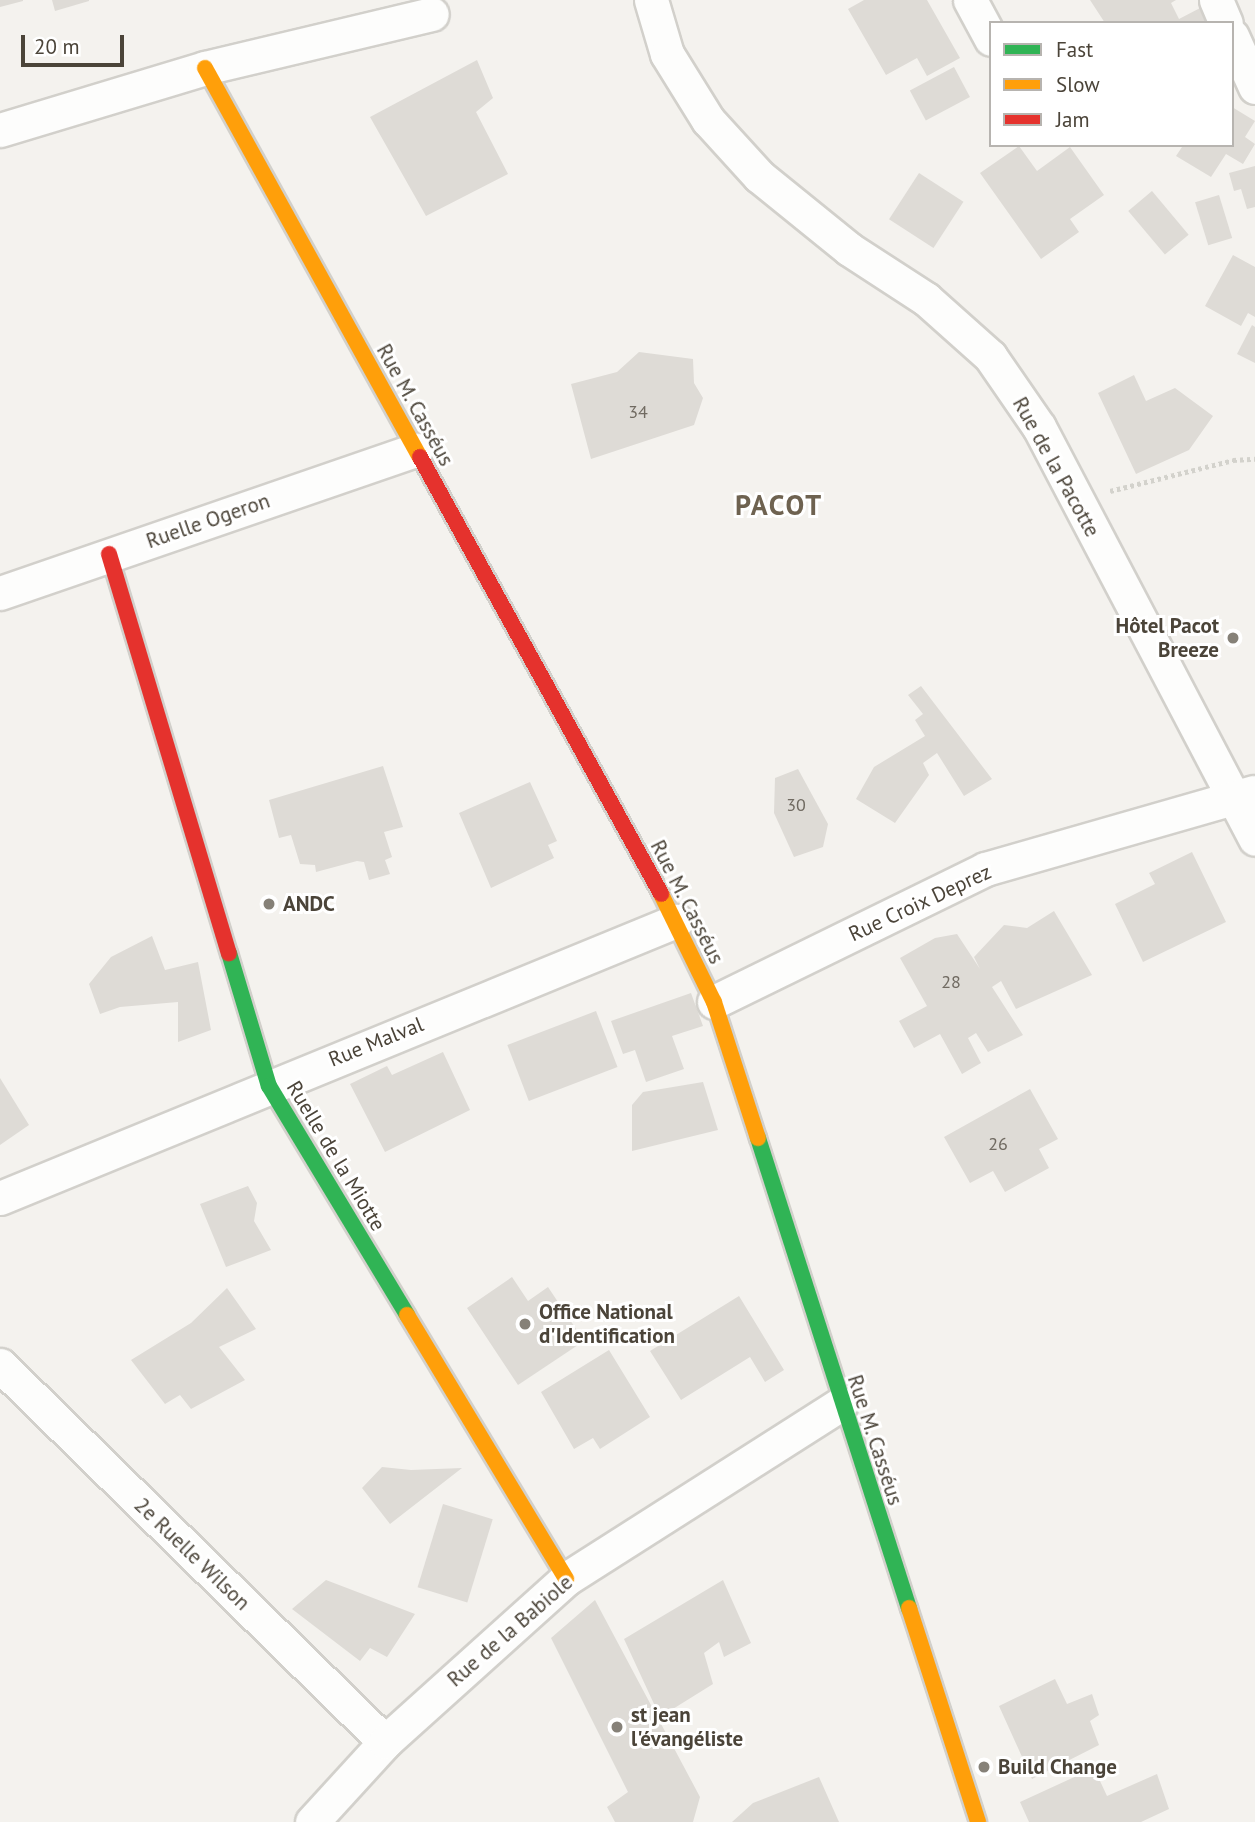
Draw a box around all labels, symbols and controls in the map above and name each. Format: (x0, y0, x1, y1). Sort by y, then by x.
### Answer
scale bar (24, 21, 128, 65)
legend (989, 21, 1234, 147)
text: 20 m (34, 33, 80, 60)
text: Fast (1056, 36, 1093, 63)
text: Slow (1056, 71, 1100, 98)
text: Jam (1056, 106, 1090, 133)
street label: Rue M. Casséus (371, 339, 459, 471)
street label: Rue de la Pacotte (1007, 393, 1105, 541)
house number: 34 (628, 401, 648, 423)
street label: Ruelle Ogeron (143, 488, 273, 554)
district label: PACOT (736, 488, 822, 522)
place label: Hôtel Pacot Breeze (1116, 613, 1219, 663)
marker: Hôtel Pacot Breeze (1225, 630, 1241, 646)
house number: 30 (786, 794, 806, 816)
street label: Rue M. Casséus (645, 835, 729, 969)
street label: Rue Croix Deprez (845, 859, 995, 947)
place label: ANDC (283, 891, 335, 917)
marker: ANDC (261, 896, 277, 912)
house number: 28 (941, 971, 961, 993)
street label: Rue Malval (325, 1012, 427, 1072)
street label: Ruelle de la Miotte (281, 1076, 391, 1236)
house number: 26 (988, 1133, 1008, 1155)
place label: Office National d'Identification (539, 1299, 675, 1349)
marker: Office National d'Identification (517, 1316, 533, 1332)
street label: Rue M. Casséus (842, 1371, 908, 1509)
street label: 2e Ruelle Wilson (129, 1492, 255, 1616)
street label: Rue de la Babiole (442, 1570, 578, 1692)
place label: st jean l'évangéliste (631, 1702, 743, 1752)
marker: st jean l'évangéliste (609, 1719, 625, 1735)
place label: Build Change (998, 1754, 1117, 1780)
marker: Build Change (976, 1759, 992, 1775)

